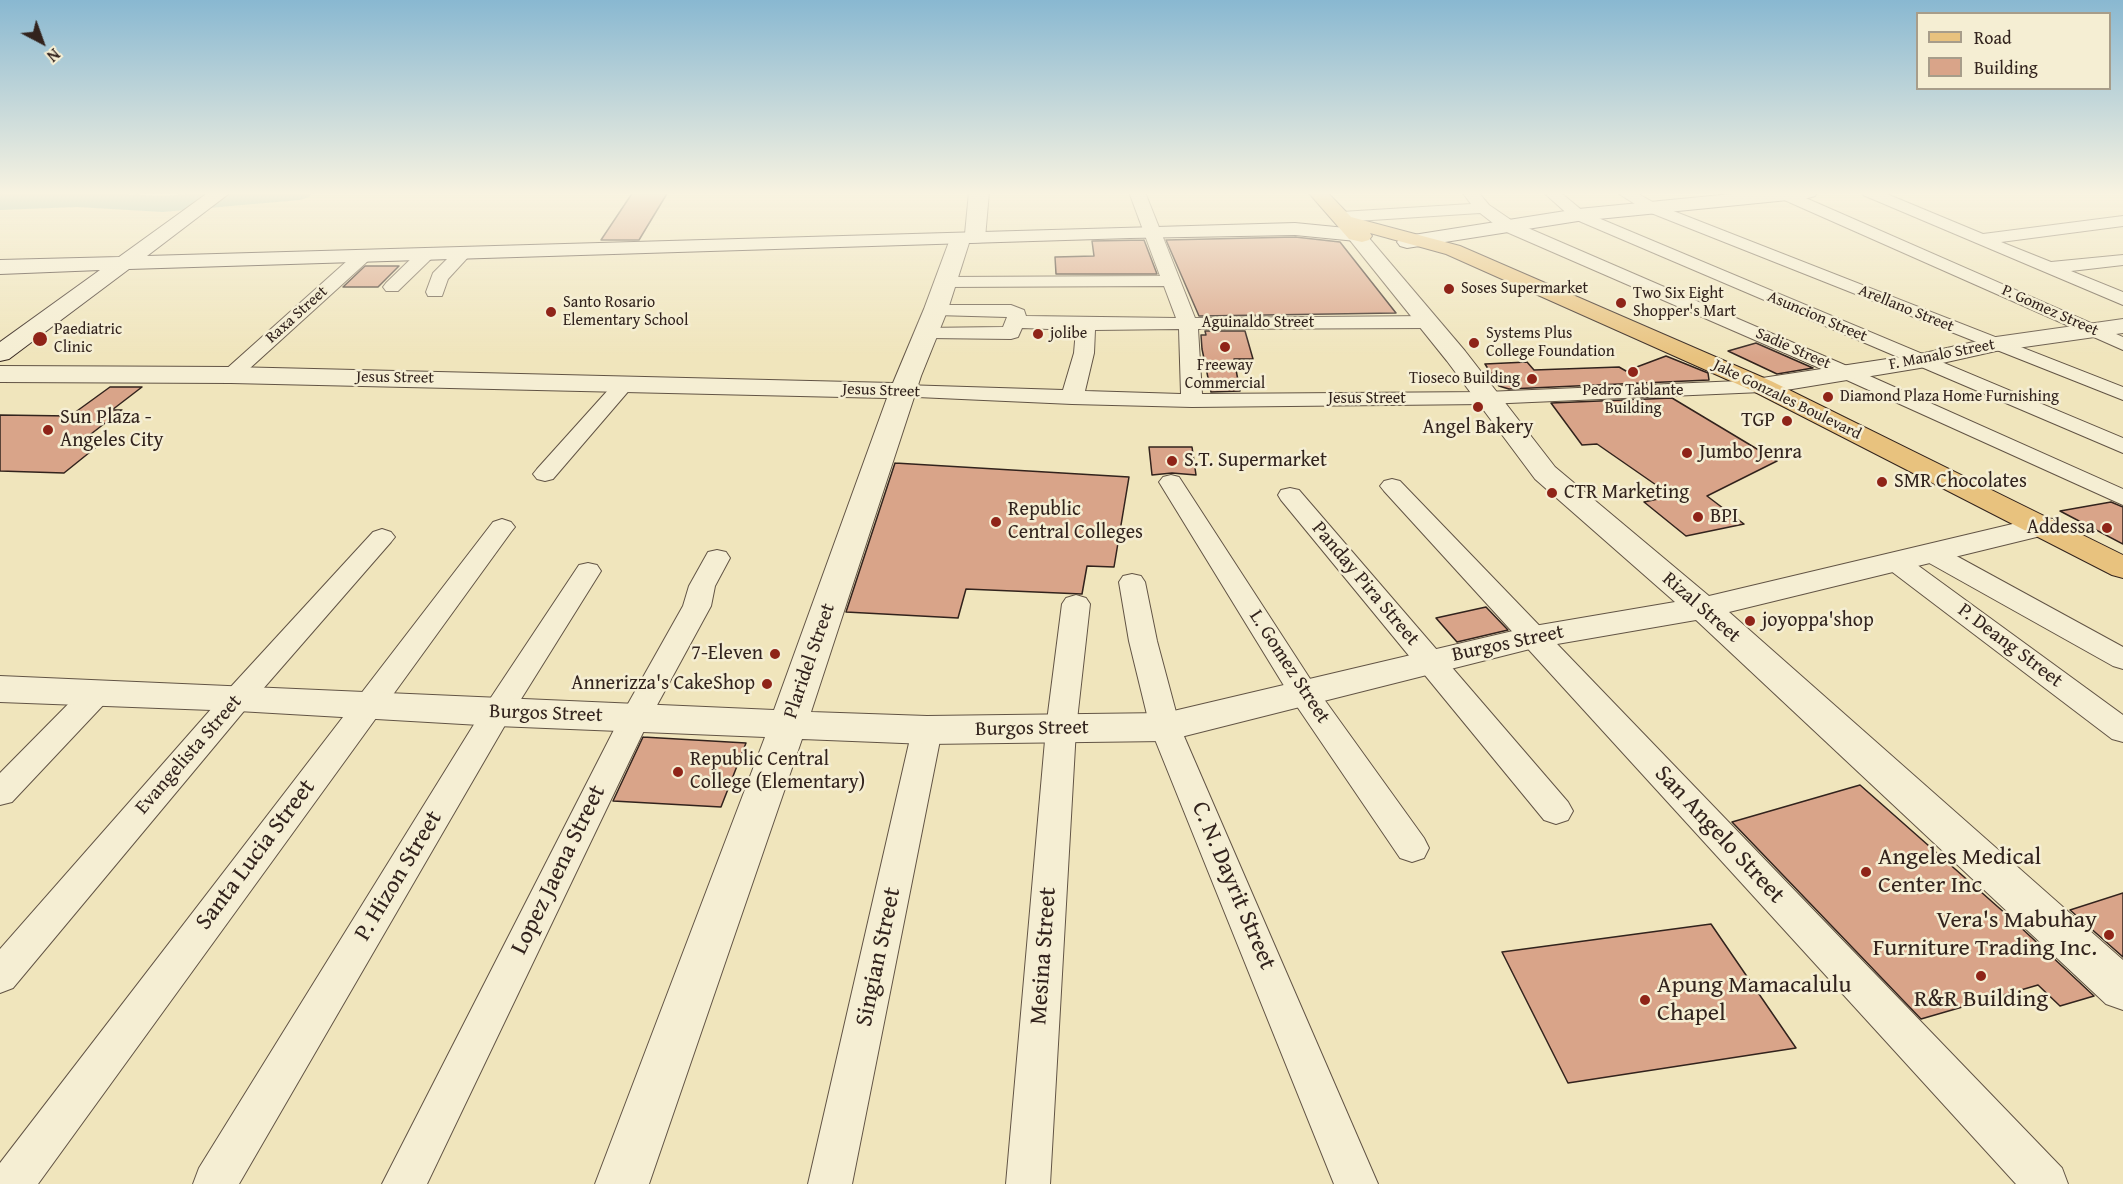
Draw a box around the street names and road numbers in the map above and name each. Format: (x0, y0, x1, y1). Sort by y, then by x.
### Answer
street label: Arellano Street (1855, 281, 1957, 337)
street label: P. Gomez Street (1999, 281, 2101, 341)
street label: Raxa Street (262, 282, 332, 348)
street label: Asuncion Street (1764, 287, 1870, 347)
street label: Aguinaldo Street (1202, 313, 1314, 333)
street label: Sadie Street (1753, 324, 1833, 374)
street label: F. Manalo Street (1887, 335, 1997, 375)
street label: Jake Gonzales Boulevard (1710, 356, 1864, 444)
street label: Jesus Street (356, 368, 434, 388)
street label: Jesus Street (842, 380, 920, 402)
street label: Jesus Street (1328, 389, 1406, 409)
street label: Panday Pira Street (1306, 517, 1424, 651)
street label: Rizal Street (1657, 567, 1745, 649)
street label: P. Deang Street (1953, 599, 2067, 693)
street label: Plaridel Street (779, 600, 841, 722)
street label: L. Gomez Street (1243, 606, 1335, 728)
street label: Burgos Street (1450, 620, 1566, 668)
street label: Evangelista Street (131, 690, 247, 820)
street label: Burgos Street (489, 700, 603, 728)
street label: Burgos Street (975, 716, 1089, 742)
street label: San Angelo Street (1648, 760, 1790, 910)
street label: Santa Lucia Street (190, 774, 322, 936)
street label: Lopez Jaena Street (506, 781, 612, 959)
street label: C. N. Dayrit Street (1185, 798, 1281, 974)
street label: P. Hizon Street (349, 806, 449, 946)
street label: Singian Street (850, 885, 908, 1029)
street label: Mesina Street (1025, 886, 1063, 1026)

